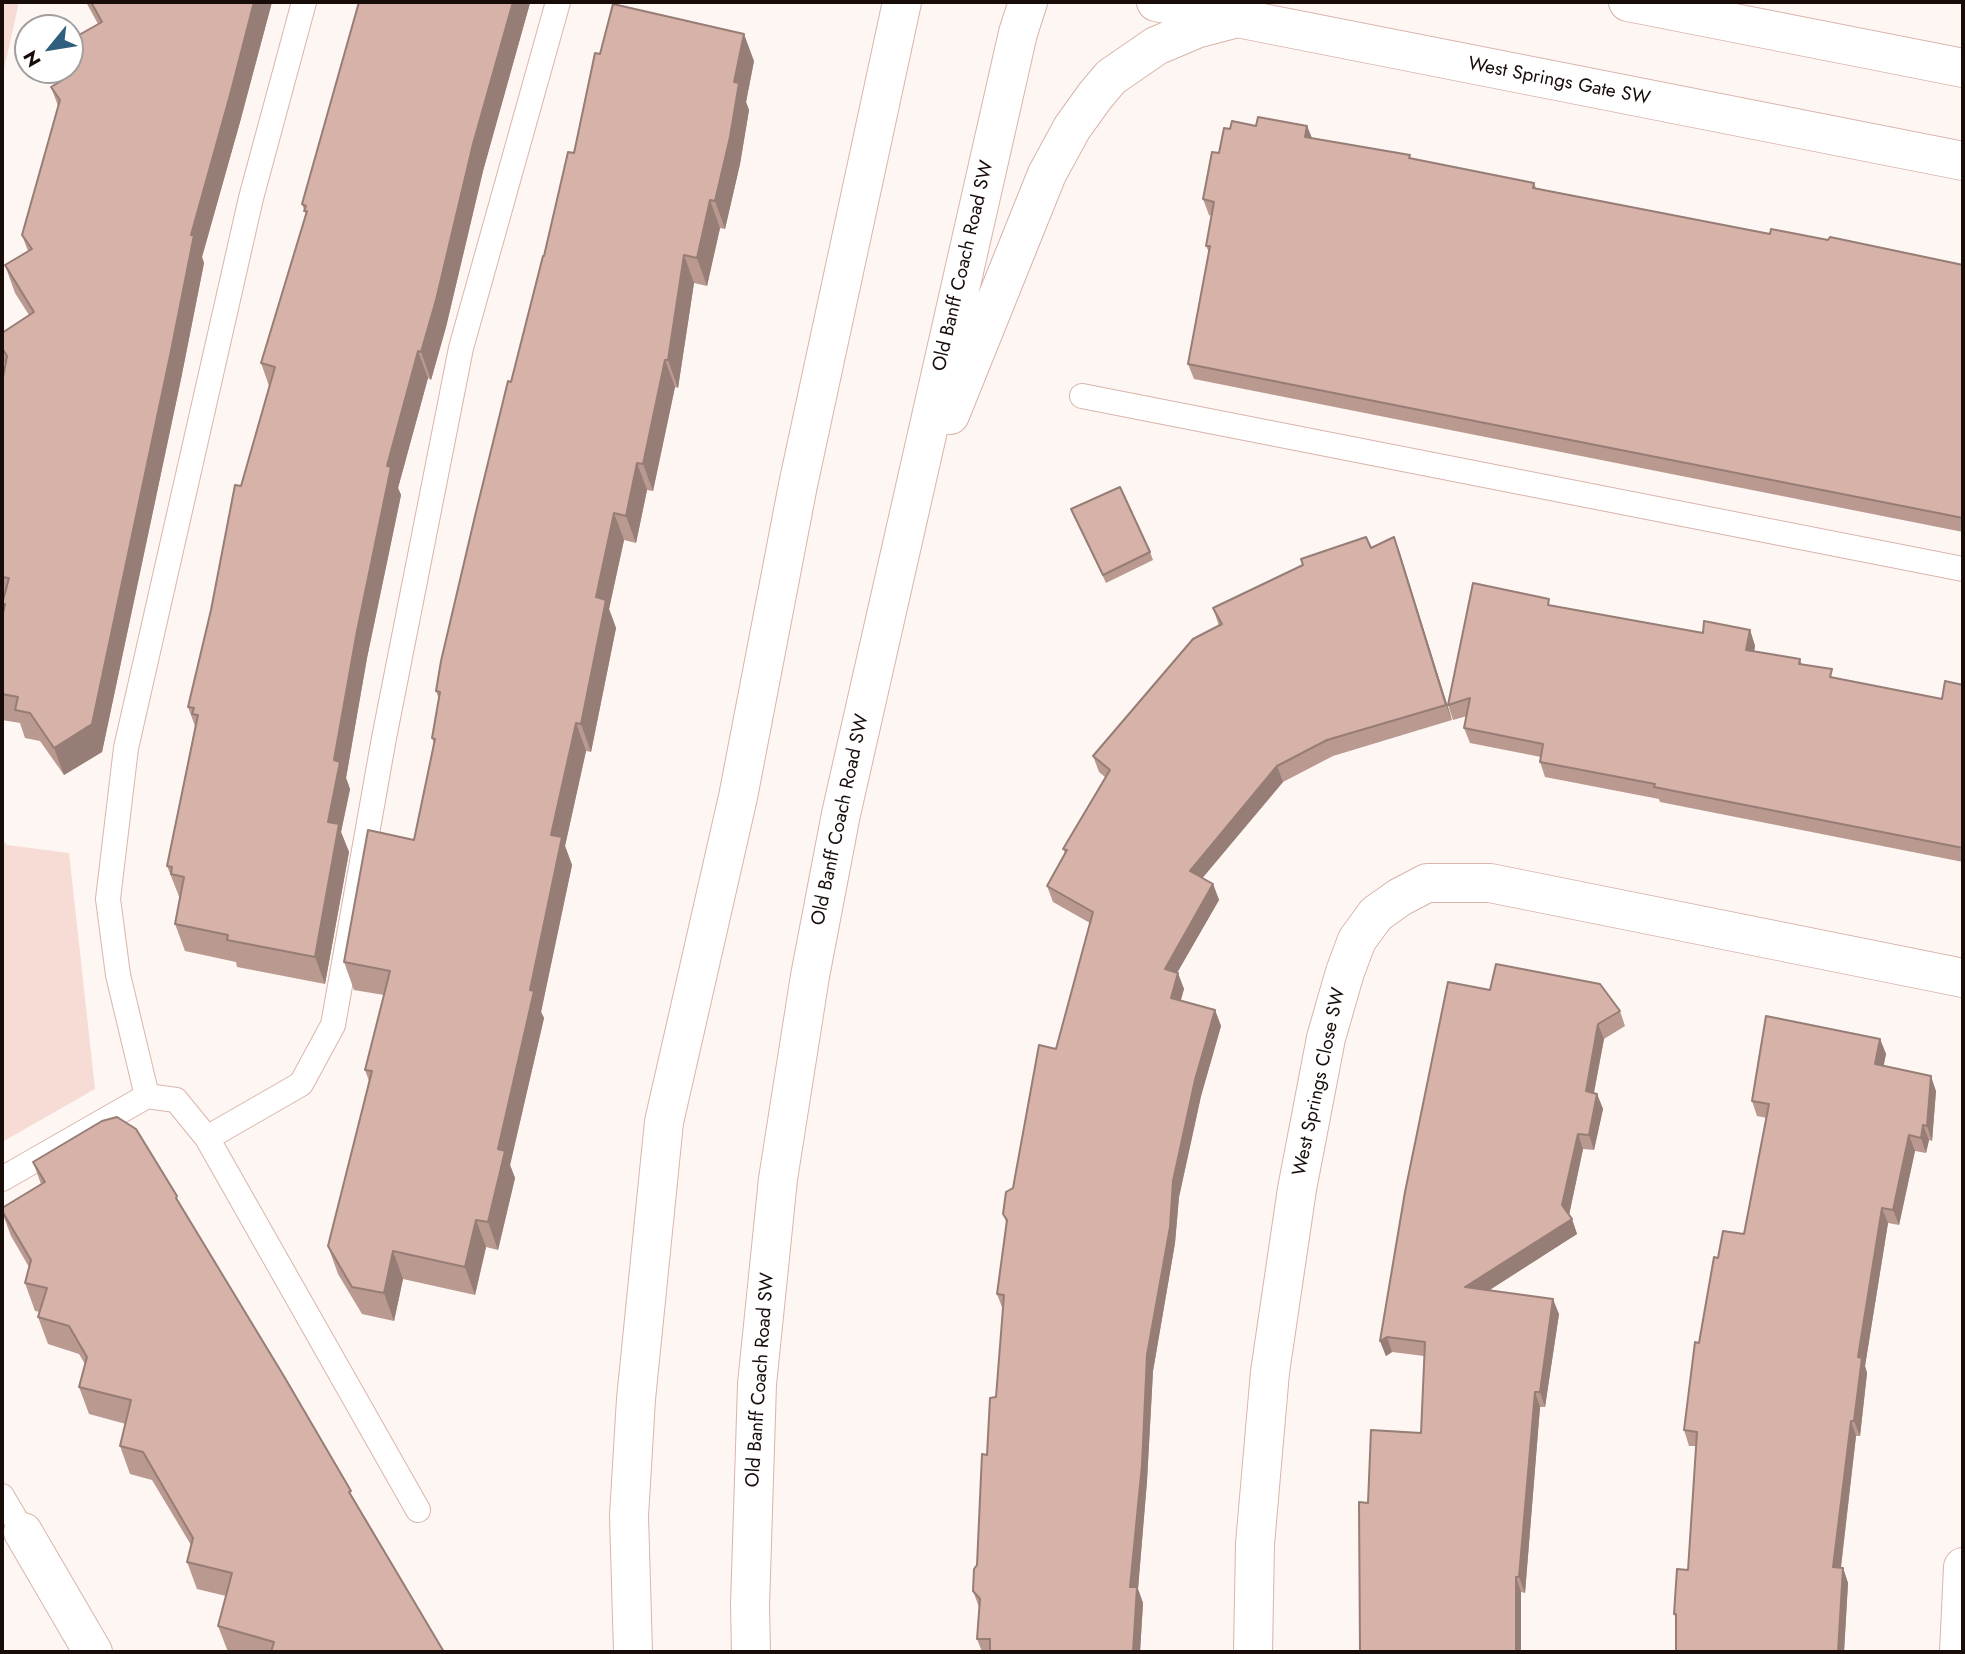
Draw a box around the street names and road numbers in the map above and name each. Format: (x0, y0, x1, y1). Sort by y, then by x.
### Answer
street label: West Springs Gate SW (1466, 53, 1652, 111)
street label: Old Banff Coach Road SW (929, 159, 999, 373)
street label: Old Banff Coach Road SW (807, 712, 875, 928)
street label: West Springs Close SW (1289, 986, 1351, 1178)
street label: Old Banff Coach Road SW (742, 1272, 780, 1488)

